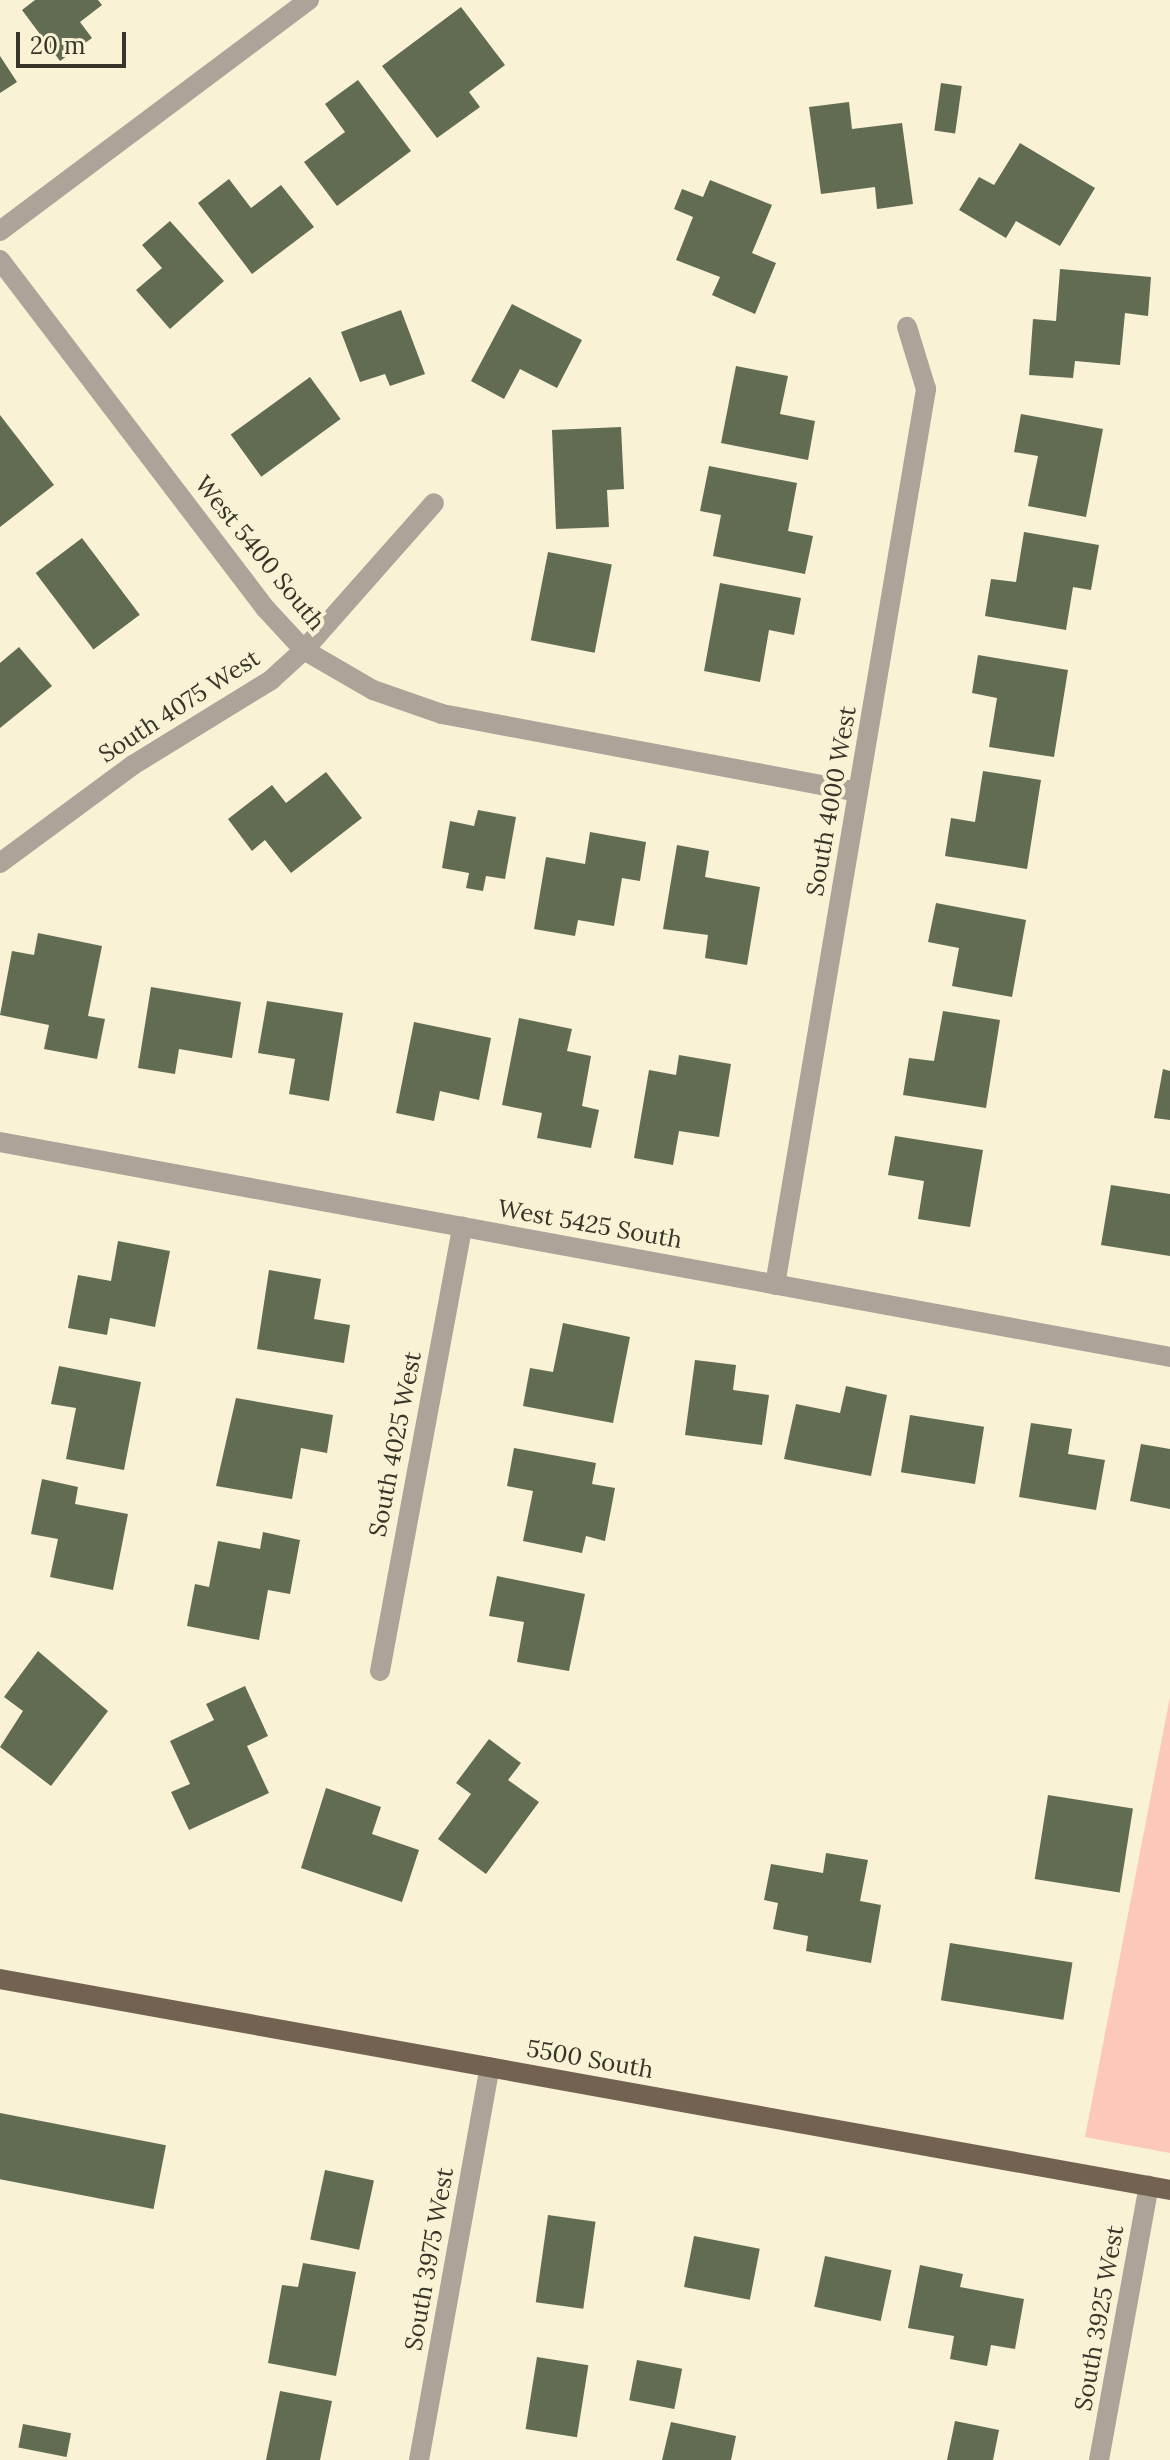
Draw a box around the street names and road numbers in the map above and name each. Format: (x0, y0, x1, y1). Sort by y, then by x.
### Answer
street label: West 5400 South (189, 470, 331, 636)
street label: South 4075 West (93, 643, 265, 769)
street label: South 4000 West (800, 704, 862, 898)
street label: West 5425 South (496, 1194, 684, 1254)
street label: South 4025 West (363, 1349, 427, 1539)
street label: 5500 South (525, 2034, 655, 2084)
street label: South 3975 West (399, 2165, 459, 2353)
street label: South 3925 West (1069, 2223, 1129, 2413)

